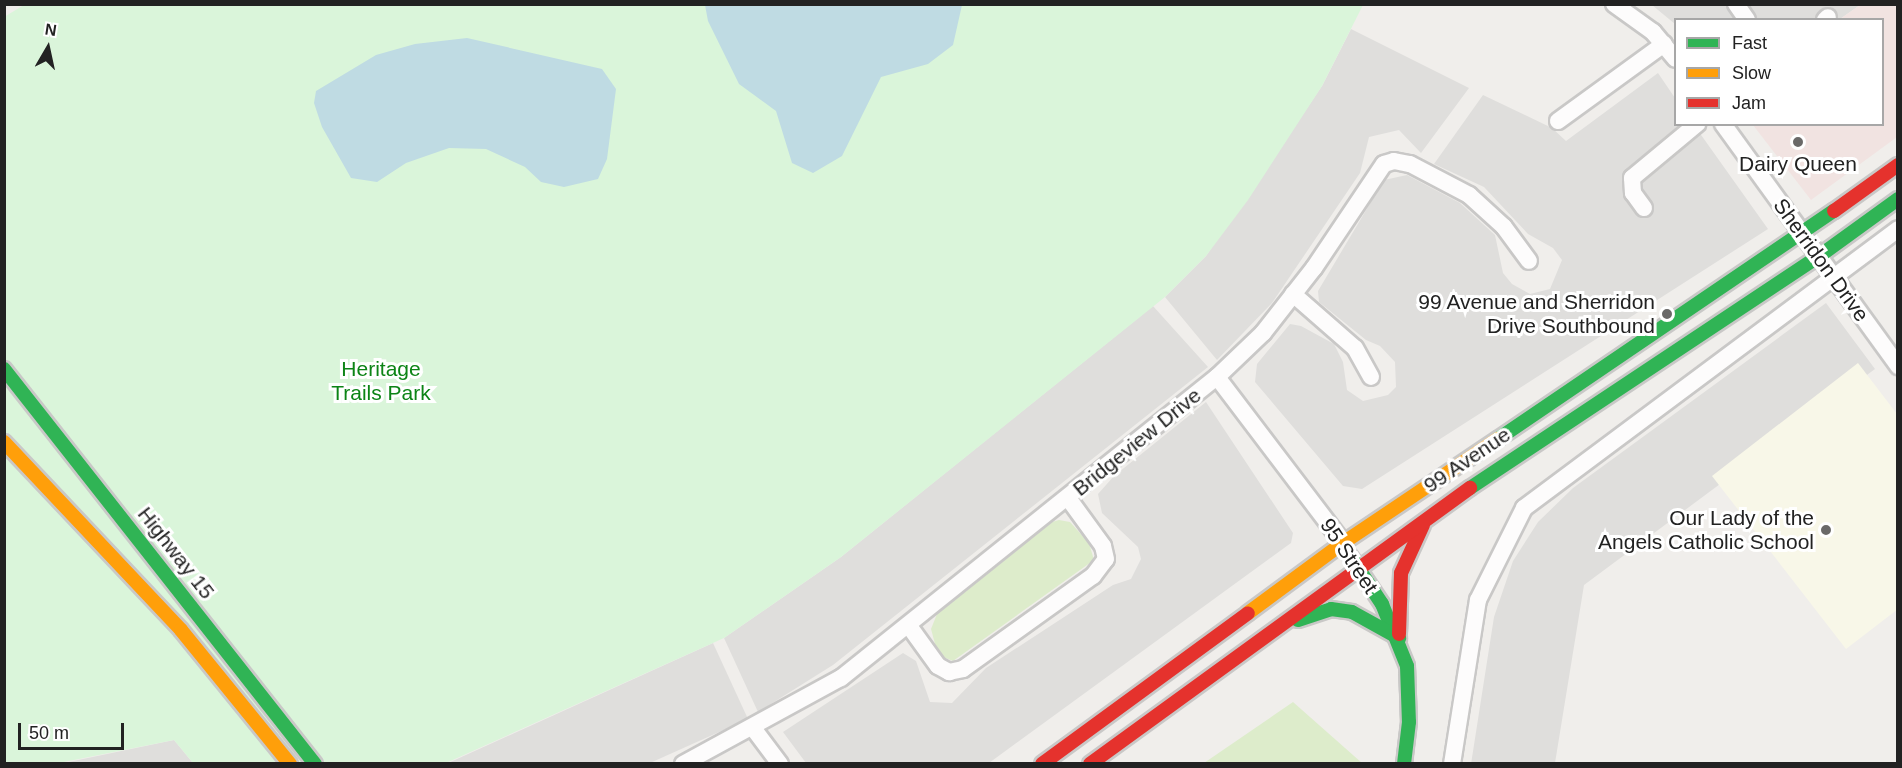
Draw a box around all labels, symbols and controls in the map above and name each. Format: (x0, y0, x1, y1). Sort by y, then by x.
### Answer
north arrow (18, 18, 78, 78)
legend (1674, 18, 1884, 126)
text: N (44, 20, 58, 39)
text: Fast (1732, 33, 1767, 53)
text: Slow (1732, 63, 1771, 83)
text: Jam (1732, 93, 1766, 113)
marker: Dairy Queen (1791, 135, 1805, 149)
place label: Dairy Queen (1739, 151, 1857, 177)
street label: Sherridon Drive (1768, 194, 1874, 326)
place label: 99 Avenue and Sherridon Drive Southbound (1417, 289, 1655, 339)
marker: 99 Avenue and Sherridon Drive Southbound (1660, 307, 1674, 321)
park label: Heritage Trails Park (331, 356, 431, 406)
street label: Bridgeview Drive (1068, 383, 1206, 501)
street label: 99 Avenue (1418, 422, 1516, 498)
street label: Highway 15 (132, 502, 220, 604)
place label: Our Lady of the Angels Catholic School (1598, 505, 1814, 555)
street label: 95 Street (1315, 514, 1383, 598)
marker: Our Lady of the Angels Catholic School (1819, 523, 1833, 537)
scale bar (21, 711, 128, 749)
text: 50 m (29, 723, 69, 743)

